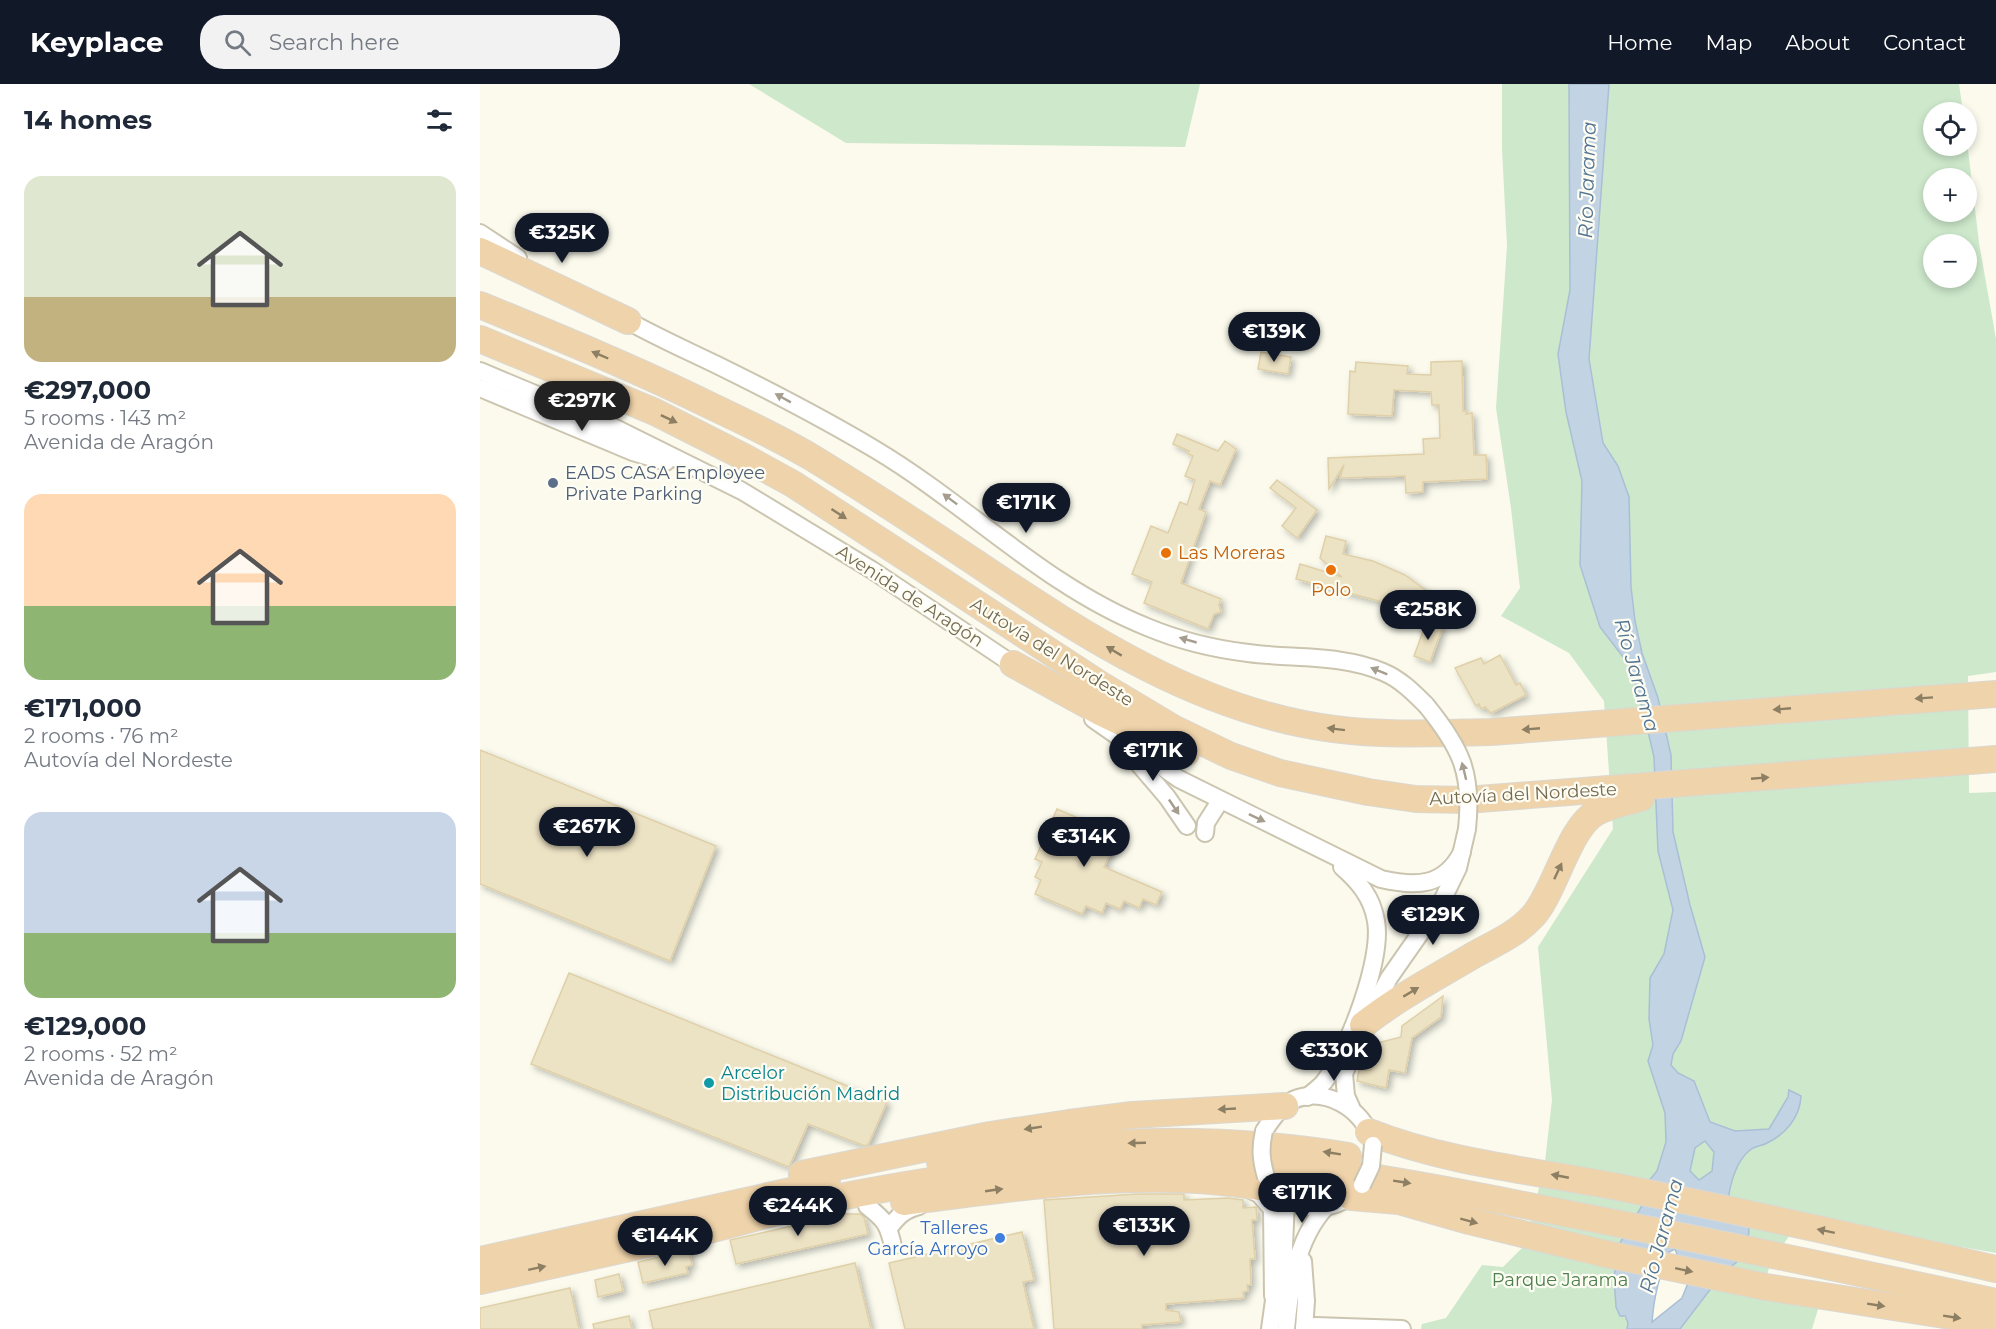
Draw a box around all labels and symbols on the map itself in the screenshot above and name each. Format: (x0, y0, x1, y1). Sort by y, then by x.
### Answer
water label: Río Jarama (1573, 121, 1601, 239)
pin: €325K (520, 213, 604, 264)
pin: €139K (1232, 312, 1316, 363)
one-way arrow (591, 350, 609, 359)
pin: €297K (540, 381, 624, 432)
one-way arrow (774, 393, 791, 403)
one-way arrow (661, 414, 678, 423)
place label: EADS CASA Employee Private Parking (565, 462, 765, 505)
marker: EADS CASA Employee Private Parking (546, 476, 560, 490)
pin: €171K (984, 483, 1068, 534)
one-way arrow (942, 493, 957, 505)
one-way arrow (831, 508, 847, 519)
street label: Avenida de Aragón (832, 540, 988, 652)
place label: Las Moreras (1178, 542, 1285, 564)
marker: Las Moreras (1159, 546, 1173, 560)
marker: Polo (1324, 563, 1338, 577)
place label: Polo (1311, 579, 1351, 601)
pin: €258K (1386, 590, 1470, 641)
street label: Autovía del Nordeste (966, 593, 1138, 711)
water label: Río Jarama (1609, 615, 1665, 735)
one-way arrow (1179, 635, 1197, 644)
one-way arrow (1106, 645, 1122, 656)
one-way arrow (1370, 666, 1388, 676)
one-way arrow (1915, 694, 1934, 703)
one-way arrow (1772, 704, 1791, 714)
one-way arrow (1326, 724, 1345, 734)
one-way arrow (1521, 724, 1540, 734)
pin: €171K (1111, 731, 1195, 782)
one-way arrow (1459, 761, 1469, 780)
one-way arrow (1751, 773, 1770, 783)
street label: Autovía del Nordeste (1429, 778, 1618, 810)
one-way arrow (1168, 799, 1180, 815)
pin: €267K (545, 807, 629, 858)
one-way arrow (1249, 813, 1266, 822)
pin: €314K (1042, 817, 1126, 868)
one-way arrow (1553, 863, 1562, 880)
pin: €129K (1391, 895, 1475, 946)
one-way arrow (1403, 986, 1420, 997)
pin: €330K (1292, 1031, 1376, 1082)
place label: Arcelor Distribución Madrid (721, 1062, 900, 1105)
marker: Arcelor Distribución Madrid (702, 1076, 716, 1090)
one-way arrow (1217, 1104, 1236, 1113)
one-way arrow (1024, 1124, 1043, 1133)
one-way arrow (1128, 1138, 1147, 1147)
one-way arrow (1322, 1148, 1341, 1157)
one-way arrow (1550, 1171, 1569, 1180)
pin: €171K (1260, 1173, 1344, 1224)
water label: Río Jarama (1634, 1176, 1688, 1296)
one-way arrow (1393, 1178, 1412, 1187)
pin: €244K (756, 1186, 840, 1237)
one-way arrow (985, 1186, 1004, 1195)
pin: €133K (1102, 1206, 1186, 1257)
pin: €144K (623, 1216, 707, 1267)
place label: Talleres García Arroyo (868, 1217, 988, 1260)
one-way arrow (1460, 1217, 1478, 1226)
one-way arrow (1816, 1226, 1835, 1235)
marker: Talleres García Arroyo (993, 1231, 1007, 1245)
one-way arrow (528, 1263, 546, 1273)
one-way arrow (1675, 1266, 1694, 1275)
park label: Parque Jarama (1492, 1269, 1628, 1291)
one-way arrow (1867, 1300, 1886, 1309)
one-way arrow (1943, 1312, 1962, 1321)

